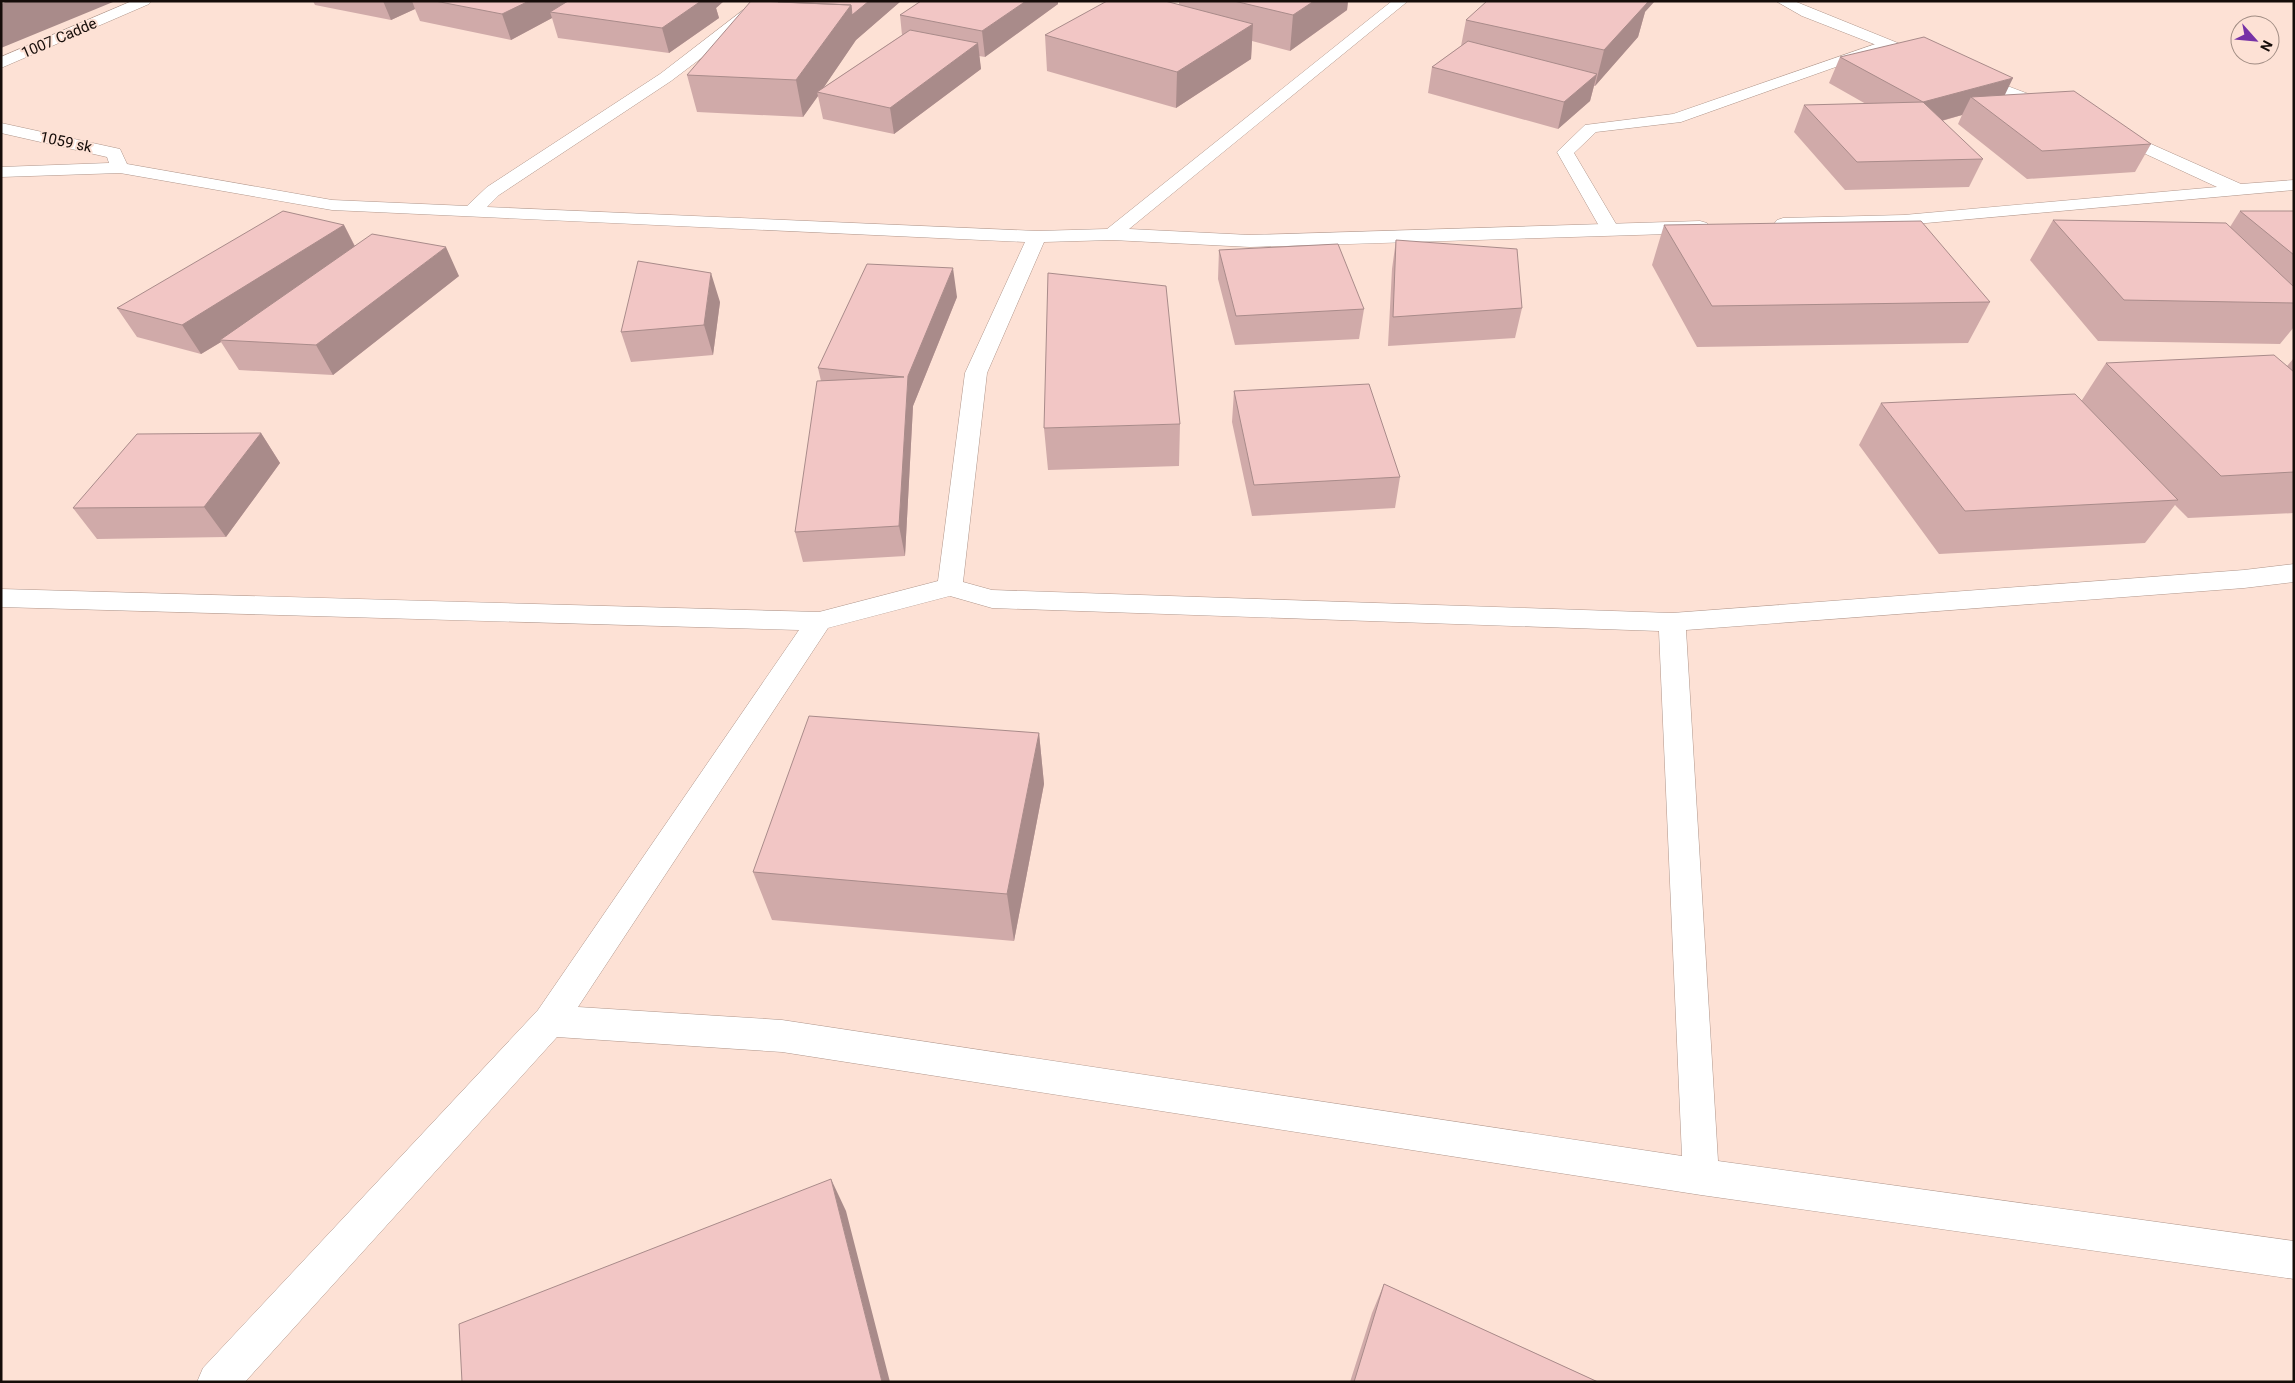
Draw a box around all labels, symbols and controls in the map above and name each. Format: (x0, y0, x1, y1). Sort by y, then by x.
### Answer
street label: 1007 Cadde (19, 14, 99, 62)
north arrow (2230, 15, 2280, 65)
text: N (2257, 38, 2276, 54)
street label: 1059 sk (38, 128, 94, 156)

